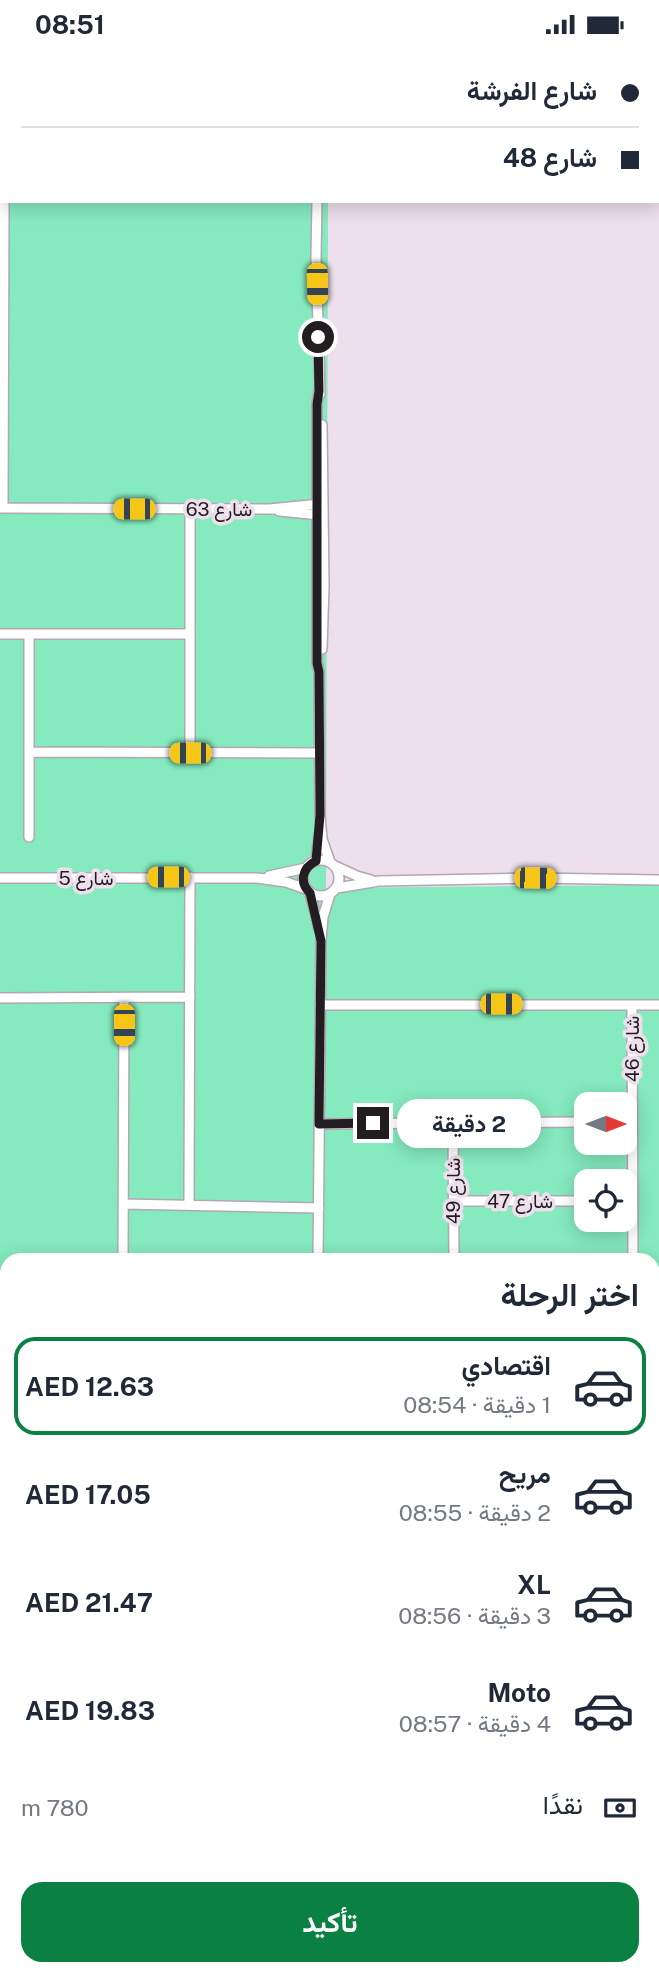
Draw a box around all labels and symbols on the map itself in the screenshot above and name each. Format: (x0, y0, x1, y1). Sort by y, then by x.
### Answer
car (307, 263, 328, 305)
route start (302, 321, 334, 353)
street label: شارع 63 (186, 498, 252, 522)
car (114, 499, 156, 520)
car (170, 743, 212, 764)
street label: شارع 5 (58, 867, 114, 891)
car (148, 867, 190, 888)
car (514, 867, 557, 889)
car (481, 994, 523, 1015)
car (114, 1004, 135, 1046)
street label: شارع 46 (621, 1016, 645, 1082)
north arrow (574, 1092, 637, 1155)
callout: 2 دقيقة (398, 1099, 541, 1147)
route end (357, 1107, 389, 1139)
street label: شارع 49 (442, 1158, 466, 1224)
street label: شارع 47 (487, 1190, 553, 1214)

